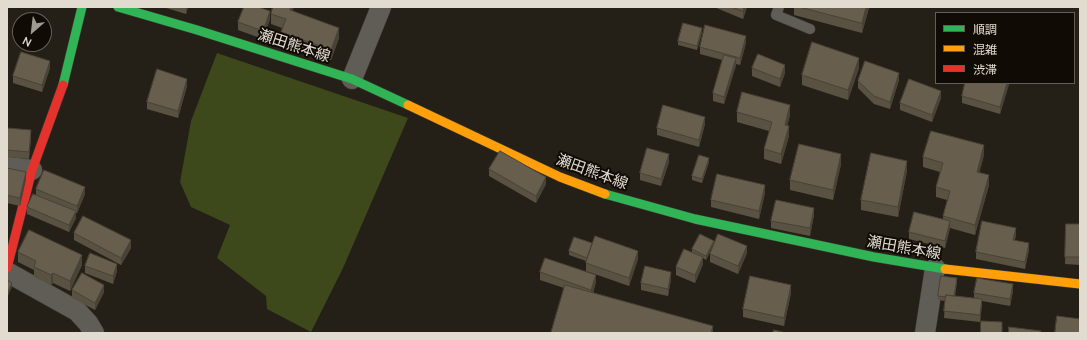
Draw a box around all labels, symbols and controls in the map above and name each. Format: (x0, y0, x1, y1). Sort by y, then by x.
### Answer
north arrow (12, 12, 52, 52)
legend (935, 12, 1075, 84)
text: 順調 (973, 22, 997, 37)
street label: 瀬田熊本線 (256, 26, 332, 66)
text: N (20, 34, 34, 50)
text: 混雑 (973, 42, 997, 57)
text: 渋滞 (973, 62, 997, 77)
street label: 瀬田熊本線 (554, 151, 630, 193)
street label: 瀬田熊本線 (866, 233, 942, 263)

